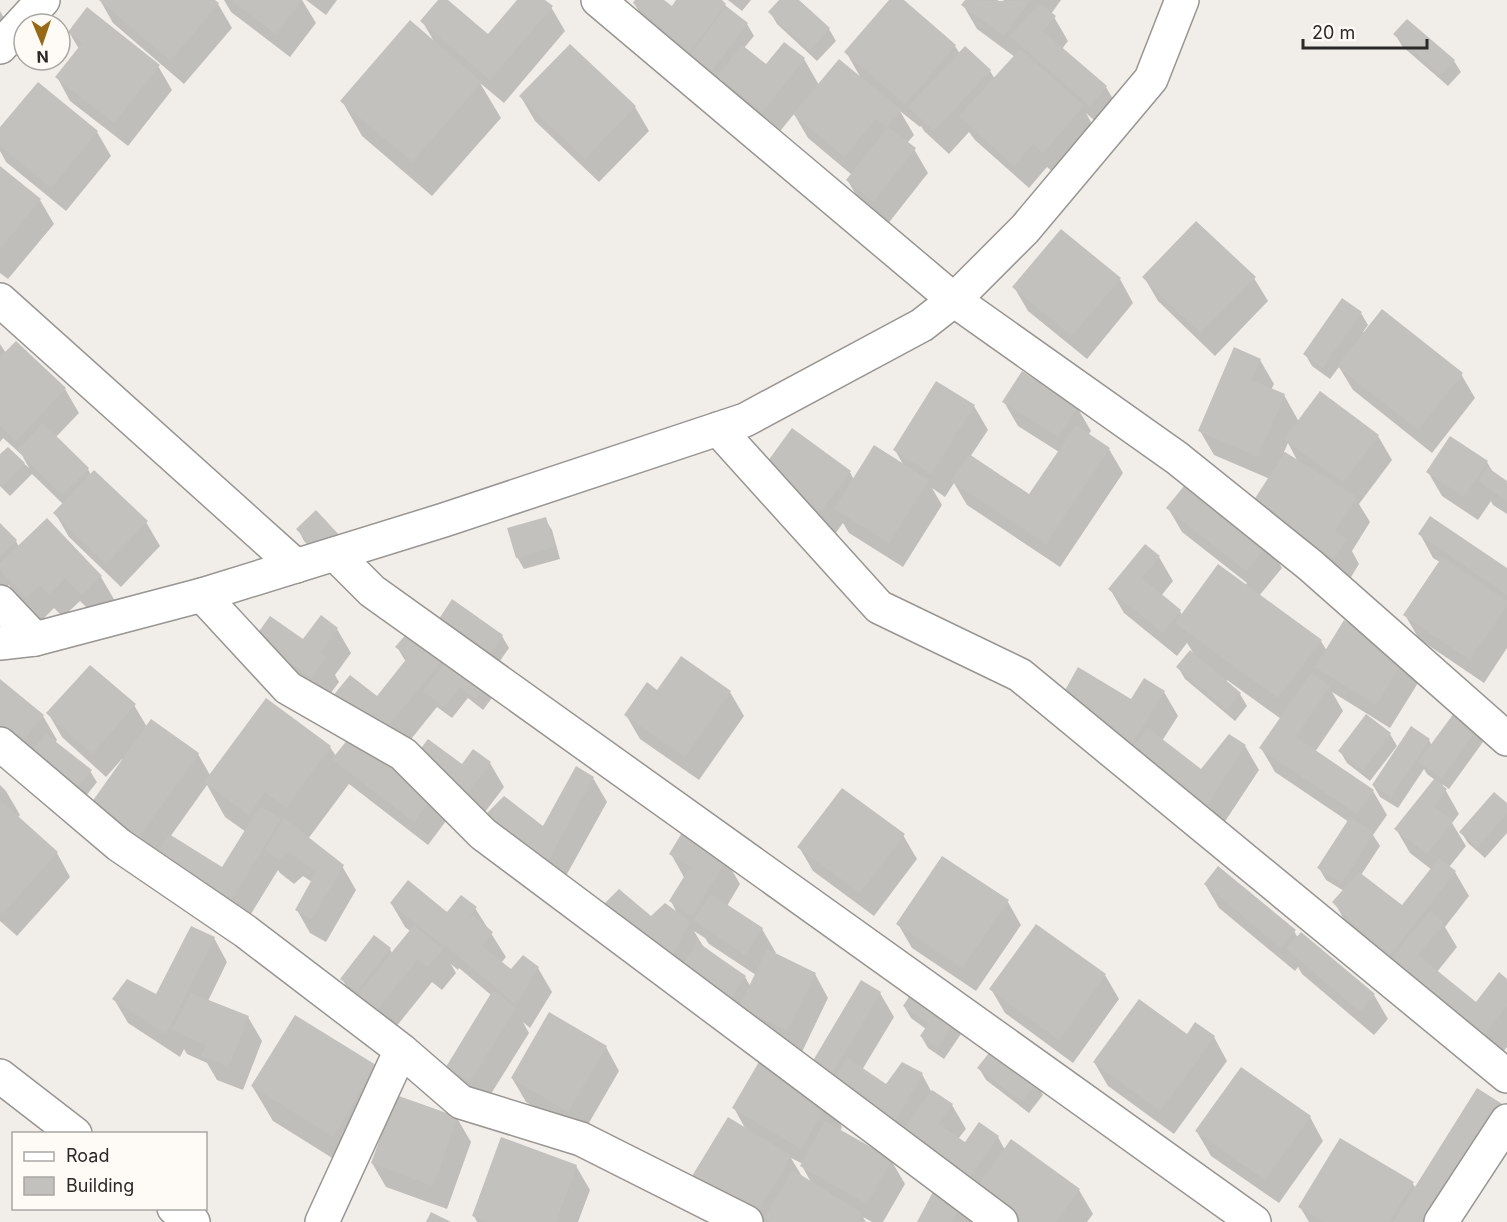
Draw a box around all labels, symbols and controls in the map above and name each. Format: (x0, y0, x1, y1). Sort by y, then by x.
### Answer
north arrow (12, 12, 72, 72)
scale bar (1303, 12, 1428, 50)
text: 20 m (1312, 22, 1355, 43)
text: N (36, 47, 49, 67)
legend (12, 1132, 207, 1210)
text: Road (66, 1145, 109, 1166)
text: Building (66, 1175, 134, 1196)

